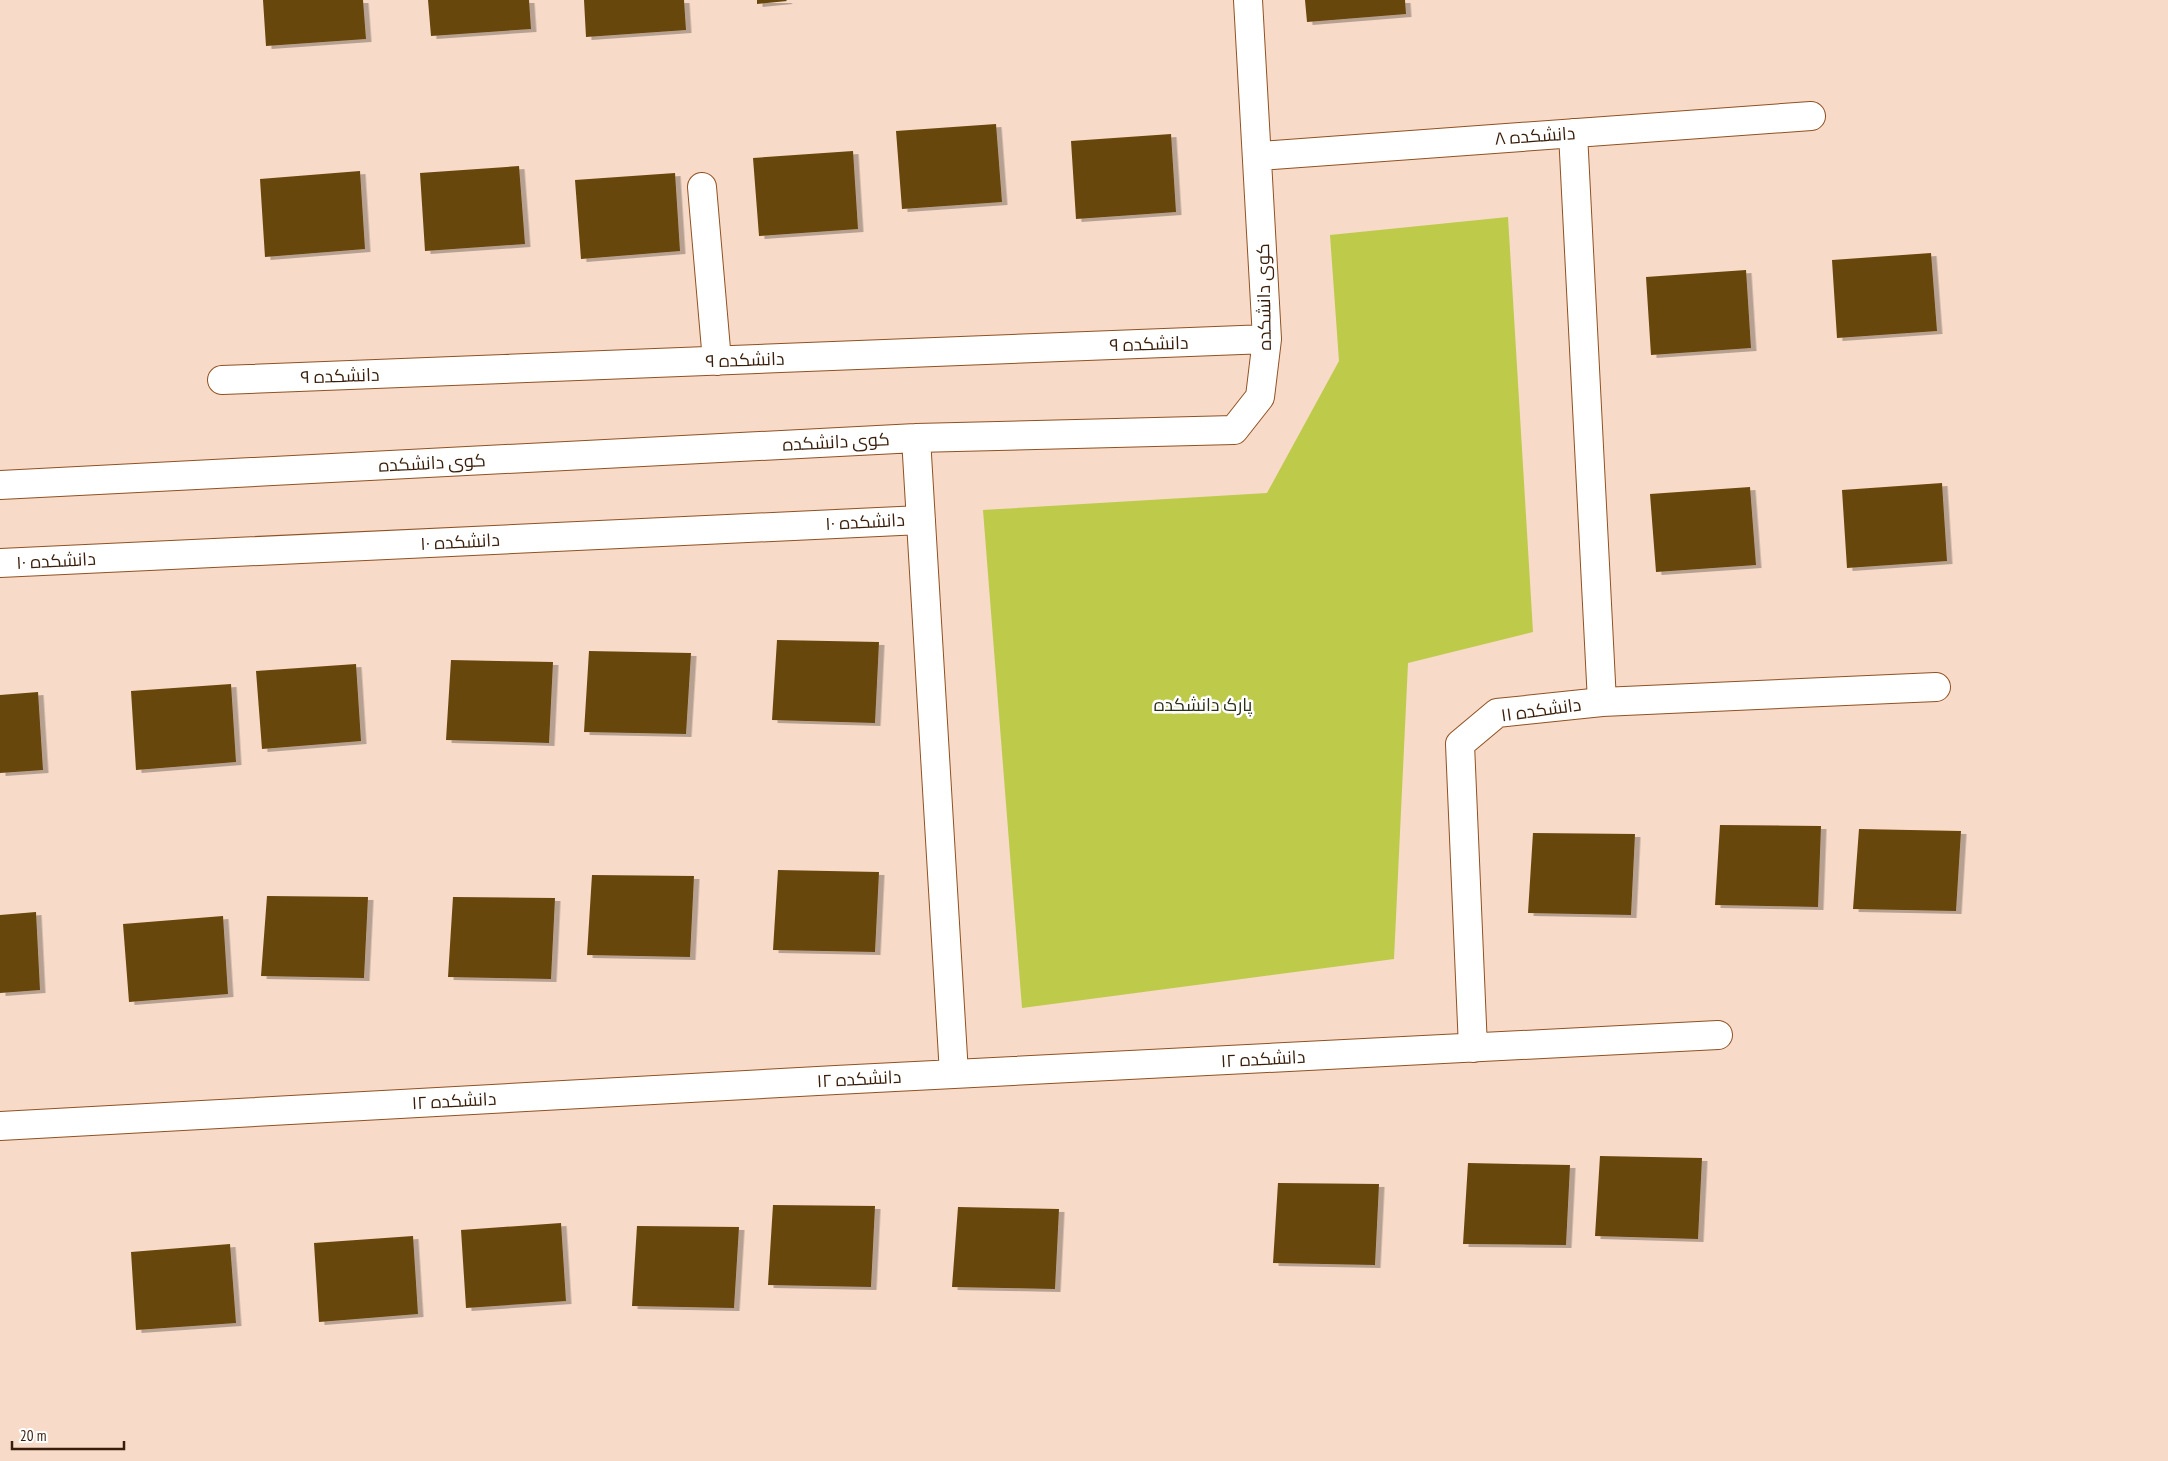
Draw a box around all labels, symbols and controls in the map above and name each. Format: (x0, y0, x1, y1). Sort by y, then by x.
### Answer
street label: دانشکده ۸ (1494, 121, 1576, 150)
street label: کوی دانشکده (1251, 243, 1276, 351)
street label: دانشکده ۹ (1109, 331, 1189, 356)
street label: دانشکده ۹ (705, 347, 785, 372)
street label: دانشکده ۹ (300, 363, 380, 388)
street label: کوی دانشکده (782, 427, 890, 456)
street label: کوی دانشکده (378, 448, 486, 477)
street label: دانشکده ۱۰ (825, 508, 905, 535)
street label: دانشکده ۱۰ (420, 528, 500, 555)
street label: دانشکده ۱۰ (16, 547, 96, 574)
street label: دانشکده ۱۱ (1499, 692, 1583, 727)
park label: پارک دانشکده (1154, 693, 1252, 717)
street label: دانشکده ۱۲ (1220, 1045, 1306, 1072)
street label: دانشکده ۱۲ (816, 1065, 902, 1092)
street label: دانشکده ۱۲ (411, 1087, 497, 1114)
scale bar (12, 1418, 125, 1450)
text: 20 m (20, 1426, 46, 1445)

